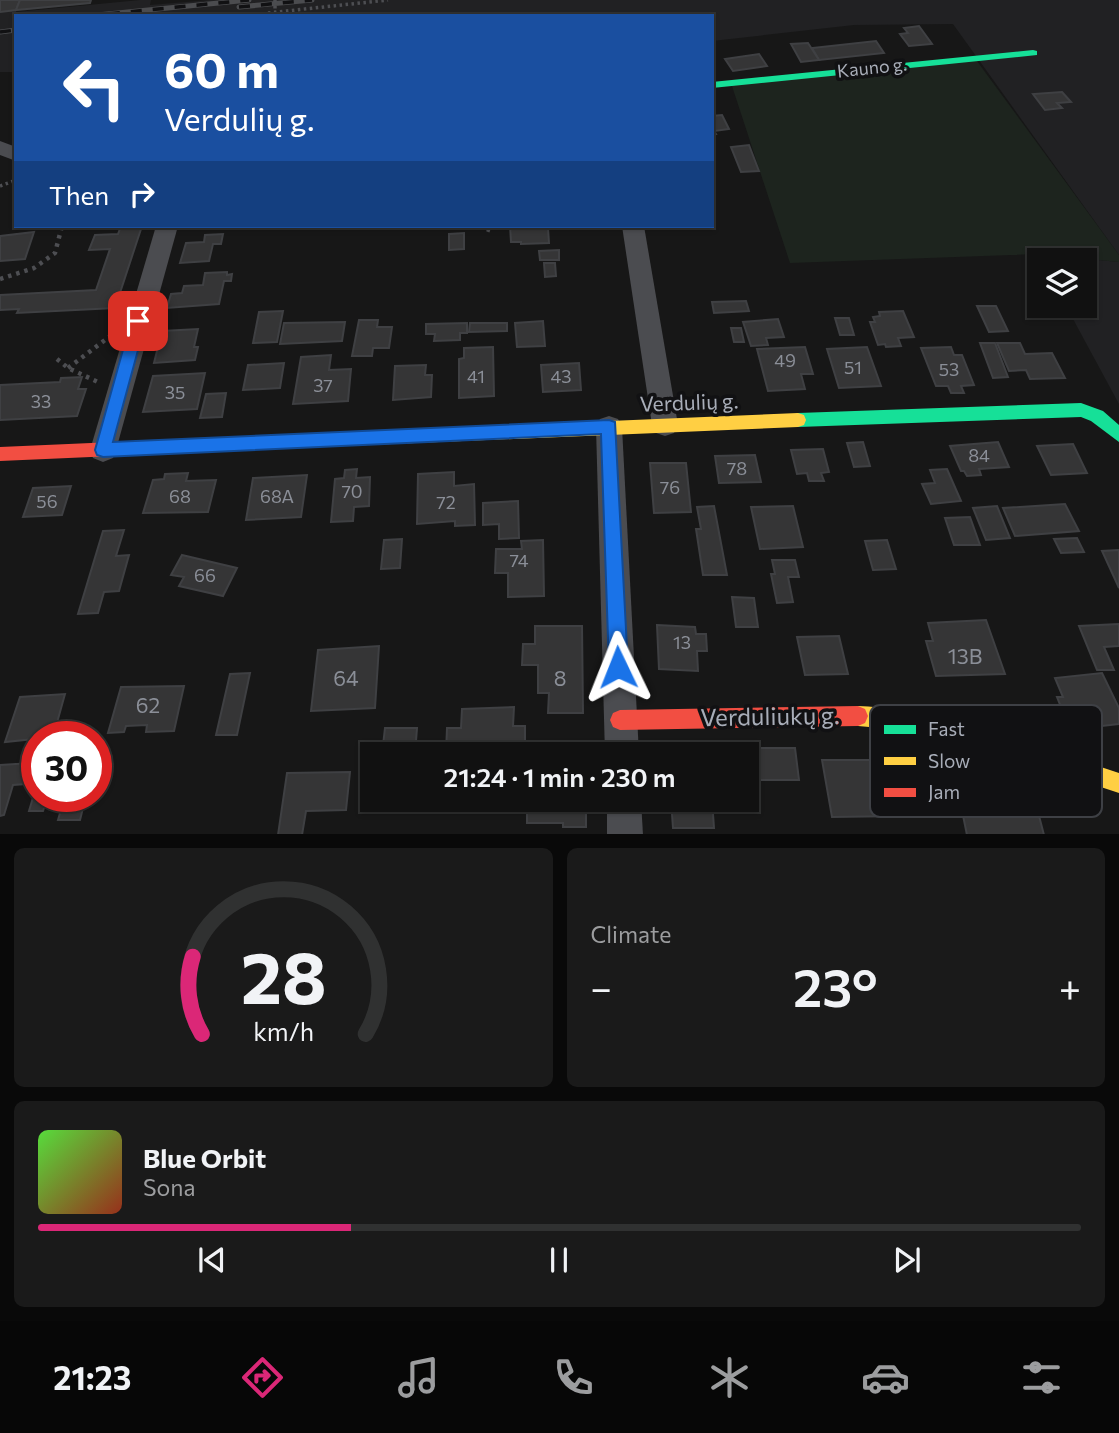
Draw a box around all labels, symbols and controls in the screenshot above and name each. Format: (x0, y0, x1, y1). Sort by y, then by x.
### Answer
text: 60 m (164, 38, 279, 98)
icon: left (49, 42, 140, 133)
street label: Kauno g. (836, 52, 908, 82)
text: Verdulių g. (164, 98, 314, 138)
icon: right (123, 175, 161, 213)
text: Then (49, 179, 109, 210)
map controls (1027, 248, 1097, 318)
button: layers (1027, 248, 1097, 318)
pin (108, 291, 168, 351)
icon: arrive (119, 302, 157, 340)
house number: 49 (774, 349, 796, 371)
house number: 51 (844, 356, 862, 378)
house number: 53 (939, 358, 959, 380)
house number: 41 (467, 365, 485, 387)
house number: 43 (550, 365, 572, 387)
house number: 37 (313, 374, 333, 396)
house number: 35 (165, 381, 185, 403)
street label: Verdulių g. (639, 387, 739, 416)
house number: 33 (31, 390, 51, 412)
house number: 84 (968, 444, 990, 466)
house number: 78 (727, 457, 747, 479)
house number: 76 (660, 476, 680, 498)
house number: 70 (341, 480, 363, 502)
house number: 68 (169, 485, 191, 507)
house number: 68A (260, 485, 294, 507)
house number: 56 (36, 490, 58, 512)
house number: 72 (436, 491, 456, 513)
house number: 74 (509, 549, 529, 571)
house number: 66 (194, 564, 216, 586)
position arrow (581, 630, 655, 704)
house number: 13 (673, 631, 691, 653)
house number: 13B (948, 643, 982, 668)
house number: 64 (333, 665, 359, 690)
house number: 8 (554, 665, 566, 690)
house number: 62 (136, 692, 160, 717)
street label: Verduliukų g. (700, 700, 840, 731)
legend (870, 705, 1102, 817)
text: Fast (928, 717, 965, 740)
speed limit sign: 30 (21, 721, 112, 812)
text: Slow (928, 749, 970, 772)
text: 21:24 · 1 min · 230 m (444, 761, 675, 792)
text: Jam (928, 780, 960, 803)
text: Climate (591, 920, 672, 948)
text: 28 (240, 930, 326, 1019)
text: 23° (793, 954, 878, 1018)
text: − (591, 963, 612, 1010)
text: + (1059, 963, 1081, 1010)
text: km/h (253, 1015, 314, 1045)
text: Blue Orbit (143, 1142, 266, 1173)
text: Sona (143, 1173, 195, 1201)
icon: previous (193, 1241, 231, 1279)
icon: pause (540, 1241, 578, 1279)
icon: next (888, 1241, 926, 1279)
icon: directions (238, 1353, 287, 1402)
icon: music (394, 1353, 443, 1402)
icon: phone (549, 1353, 598, 1402)
icon: climate (705, 1353, 754, 1402)
icon: car (861, 1353, 910, 1402)
icon: filters (1017, 1353, 1066, 1402)
text: 21:23 (53, 1357, 131, 1397)

